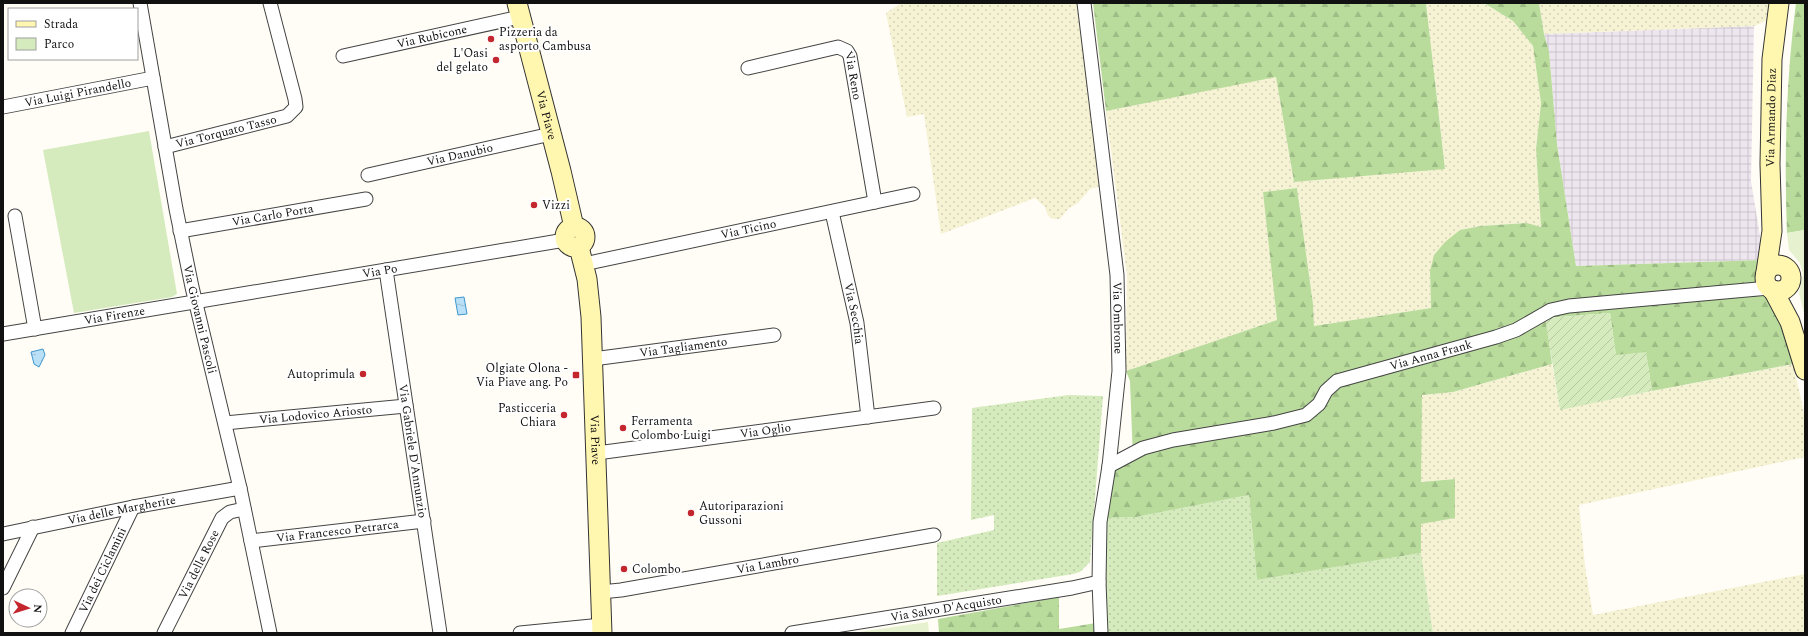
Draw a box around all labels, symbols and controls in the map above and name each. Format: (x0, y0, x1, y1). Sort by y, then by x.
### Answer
legend (8, 8, 138, 60)
text: Strada (44, 15, 78, 34)
street label: Via Rubicone (395, 19, 469, 53)
place label: Pizzeria da asporto Cambusa (499, 23, 591, 56)
marker: Pizzeria da asporto Cambusa (486, 34, 496, 44)
text: Parco (44, 35, 74, 54)
place label: L'Oasi del gelato (437, 44, 488, 77)
street label: Via Reno (840, 47, 867, 101)
marker: L'Oasi del gelato (491, 55, 501, 65)
street label: Via Armando Diaz (1760, 68, 1781, 167)
street label: Via Luigi Pirandello (23, 73, 133, 112)
street label: Via Piave (531, 88, 562, 142)
street label: Via Torquato Tasso (174, 110, 279, 153)
street label: Via Danubio (425, 138, 495, 171)
place label: Vizzi (542, 196, 570, 215)
street label: Via Carlo Porta (230, 199, 315, 231)
marker: Vizzi (529, 200, 539, 210)
street label: Via Ticino (719, 214, 778, 244)
street label: Via Po (361, 259, 399, 283)
street label: Via Giovanni Pascoli (178, 263, 222, 376)
street label: Via Secchia (839, 281, 869, 345)
street label: Via Ombrone (1108, 282, 1128, 354)
street label: Via Firenze (83, 301, 147, 330)
street label: Via Tagliamento (638, 332, 728, 362)
street label: Via Anna Frank (1387, 334, 1475, 375)
place label: Olgiate Olona - Via Piave ang. Po (476, 359, 568, 392)
place label: Autoprimula (287, 365, 355, 384)
marker: Autoprimula (358, 369, 368, 379)
marker: Olgiate Olona - Via Piave ang. Po (571, 370, 581, 380)
street label: Via Gabriele D'Annunzio (394, 383, 432, 519)
place label: Pasticceria Chiara (498, 399, 556, 432)
street label: Via Lodovico Ariosto (258, 400, 373, 429)
marker: Pasticceria Chiara (559, 410, 569, 420)
place label: Ferramenta Colombo Luigi (631, 412, 711, 445)
street label: Via Piave (585, 414, 606, 465)
street label: Via Oglio (739, 418, 792, 443)
marker: Ferramenta Colombo Luigi (618, 423, 628, 433)
street label: Via delle Margherite (66, 490, 177, 530)
place label: Autoriparazioni Gussoni (699, 497, 784, 530)
marker: Autoriparazioni Gussoni (686, 508, 696, 518)
street label: Via Francesco Petrarca (275, 514, 400, 548)
street label: Via dei Ciclamini (74, 524, 131, 616)
street label: Via delle Rose (173, 526, 224, 602)
street label: Via Lambro (735, 549, 800, 579)
place label: Colombo (632, 560, 681, 579)
marker: Colombo (619, 564, 629, 574)
north arrow (8, 588, 48, 628)
street label: Via Salvo D'Acquisto (889, 590, 1003, 627)
text: N (29, 604, 46, 614)

